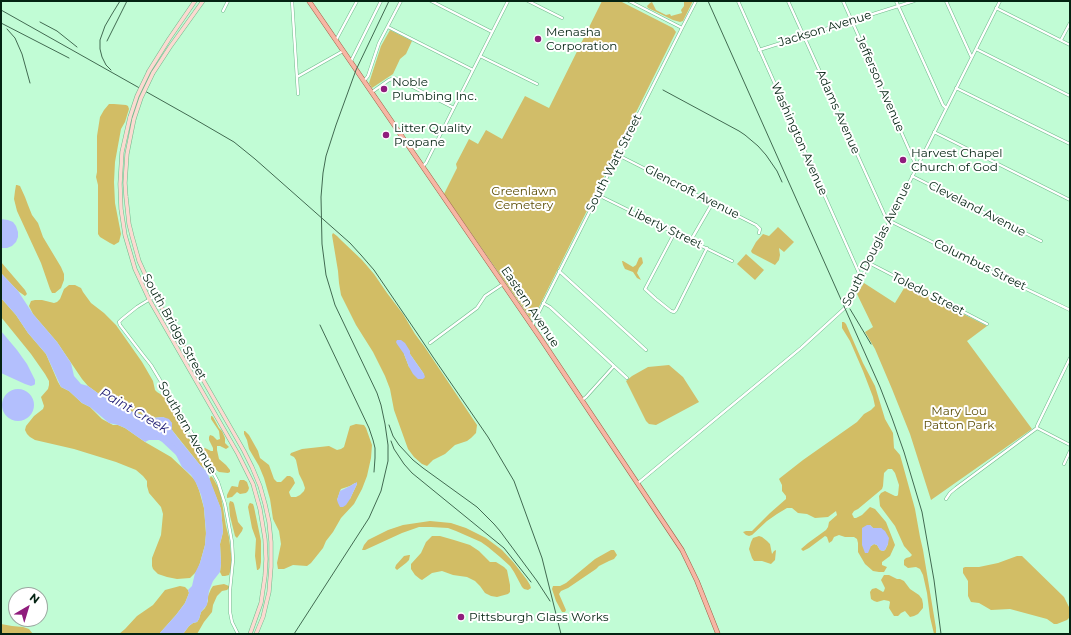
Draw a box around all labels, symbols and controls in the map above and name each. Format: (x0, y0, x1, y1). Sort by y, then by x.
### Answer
street label: Jackson Avenue (777, 8, 873, 50)
place label: Menasha Corporation (546, 25, 617, 53)
marker: Menasha Corporation (533, 34, 543, 44)
street label: Jefferson Avenue (852, 34, 908, 134)
street label: Adams Avenue (813, 68, 863, 156)
place label: Noble Plumbing Inc. (392, 75, 477, 103)
street label: Washington Avenue (768, 80, 830, 198)
marker: Noble Plumbing Inc. (379, 84, 389, 94)
street label: South Watt Street (583, 112, 645, 214)
place label: Litter Quality Propane (394, 121, 471, 149)
marker: Litter Quality Propane (381, 130, 391, 140)
place label: Harvest Chapel Church of God (911, 146, 1003, 174)
marker: Harvest Chapel Church of God (898, 155, 908, 165)
street label: Glencroft Avenue (642, 162, 742, 222)
street label: Cleveland Avenue (926, 178, 1028, 240)
street label: South Douglas Avenue (839, 180, 915, 308)
park label: Greenlawn Cemetery (491, 184, 557, 212)
street label: Liberty Street (625, 204, 705, 252)
street label: Columbus Street (931, 236, 1029, 294)
street label: Eastern Avenue (498, 264, 562, 350)
street label: Toledo Street (889, 270, 967, 318)
street label: South Bridge Street (139, 271, 209, 383)
street label: Southern Avenue (155, 379, 219, 477)
water label: Paint Creek (97, 385, 171, 437)
park label: Mary Lou Patton Park (923, 404, 995, 432)
north arrow (8, 587, 48, 627)
text: N (27, 590, 43, 607)
place label: Pittsburgh Glass Works (469, 610, 609, 624)
marker: Pittsburgh Glass Works (456, 612, 466, 622)

